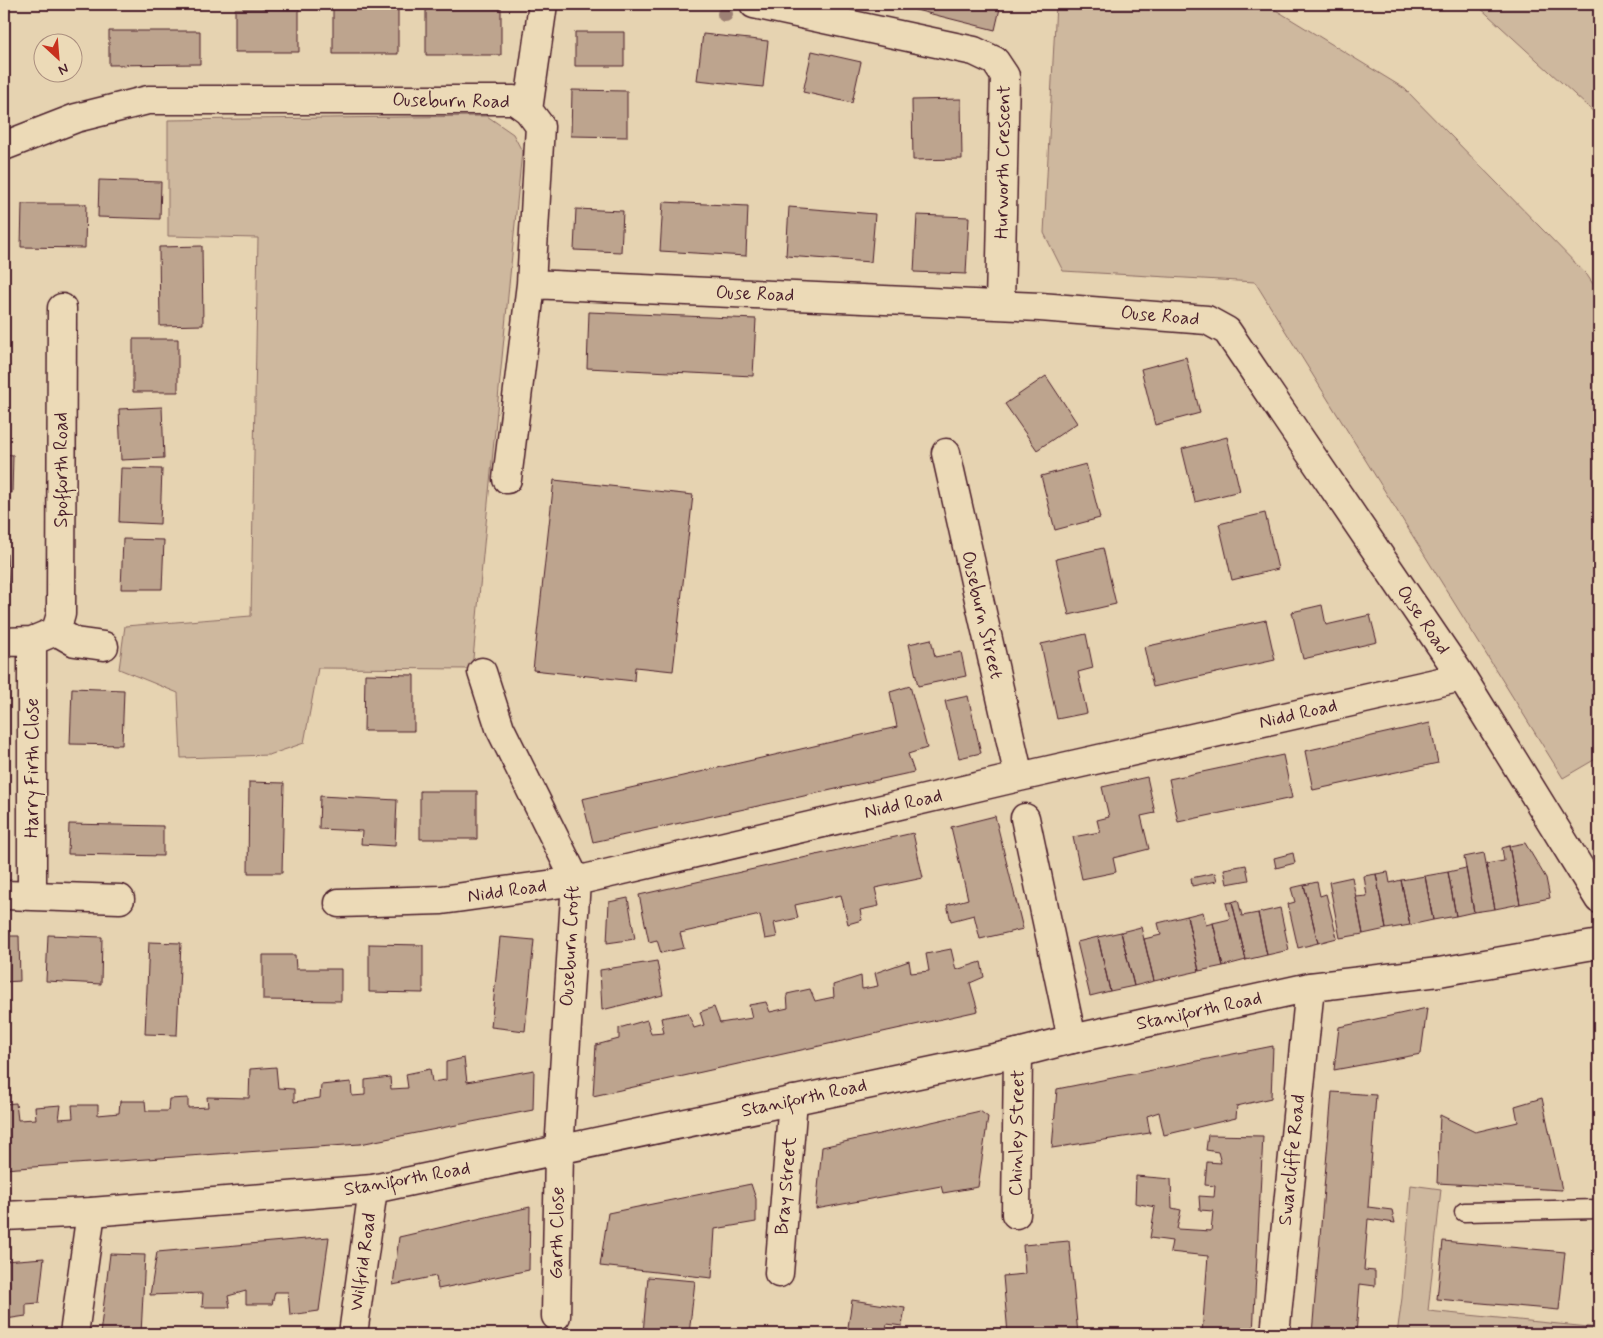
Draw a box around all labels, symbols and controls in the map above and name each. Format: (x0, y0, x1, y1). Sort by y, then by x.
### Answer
north arrow (32, 32, 82, 82)
text: N (55, 59, 71, 79)
street label: Hurworth Crescent (989, 85, 1017, 239)
street label: Ouseburn Road (392, 87, 510, 115)
street label: Ouse Road (715, 280, 795, 308)
street label: Ouse Road (1120, 300, 1200, 332)
street label: Spofforth Road (49, 412, 77, 528)
street label: Ouseburn Street (955, 549, 1009, 681)
street label: Ouse Road (1391, 580, 1455, 660)
street label: Nidd Road (1256, 693, 1340, 735)
street label: Harry Firth Close (20, 698, 46, 838)
street label: Nidd Road (861, 783, 945, 825)
street label: Nidd Road (466, 873, 548, 909)
street label: Ouseburn Croft (554, 885, 586, 1007)
street label: Staniforth Road (1134, 986, 1265, 1039)
street label: Chinley Street (1003, 1069, 1031, 1197)
street label: Staniforth Road (739, 1073, 870, 1126)
street label: Swarcliffe Road (1273, 1093, 1311, 1227)
street label: Bray Street (769, 1136, 803, 1236)
street label: Staniforth Road (342, 1156, 473, 1205)
street label: Garth Close (544, 1186, 570, 1280)
street label: Wilfrid Road (344, 1211, 382, 1313)

